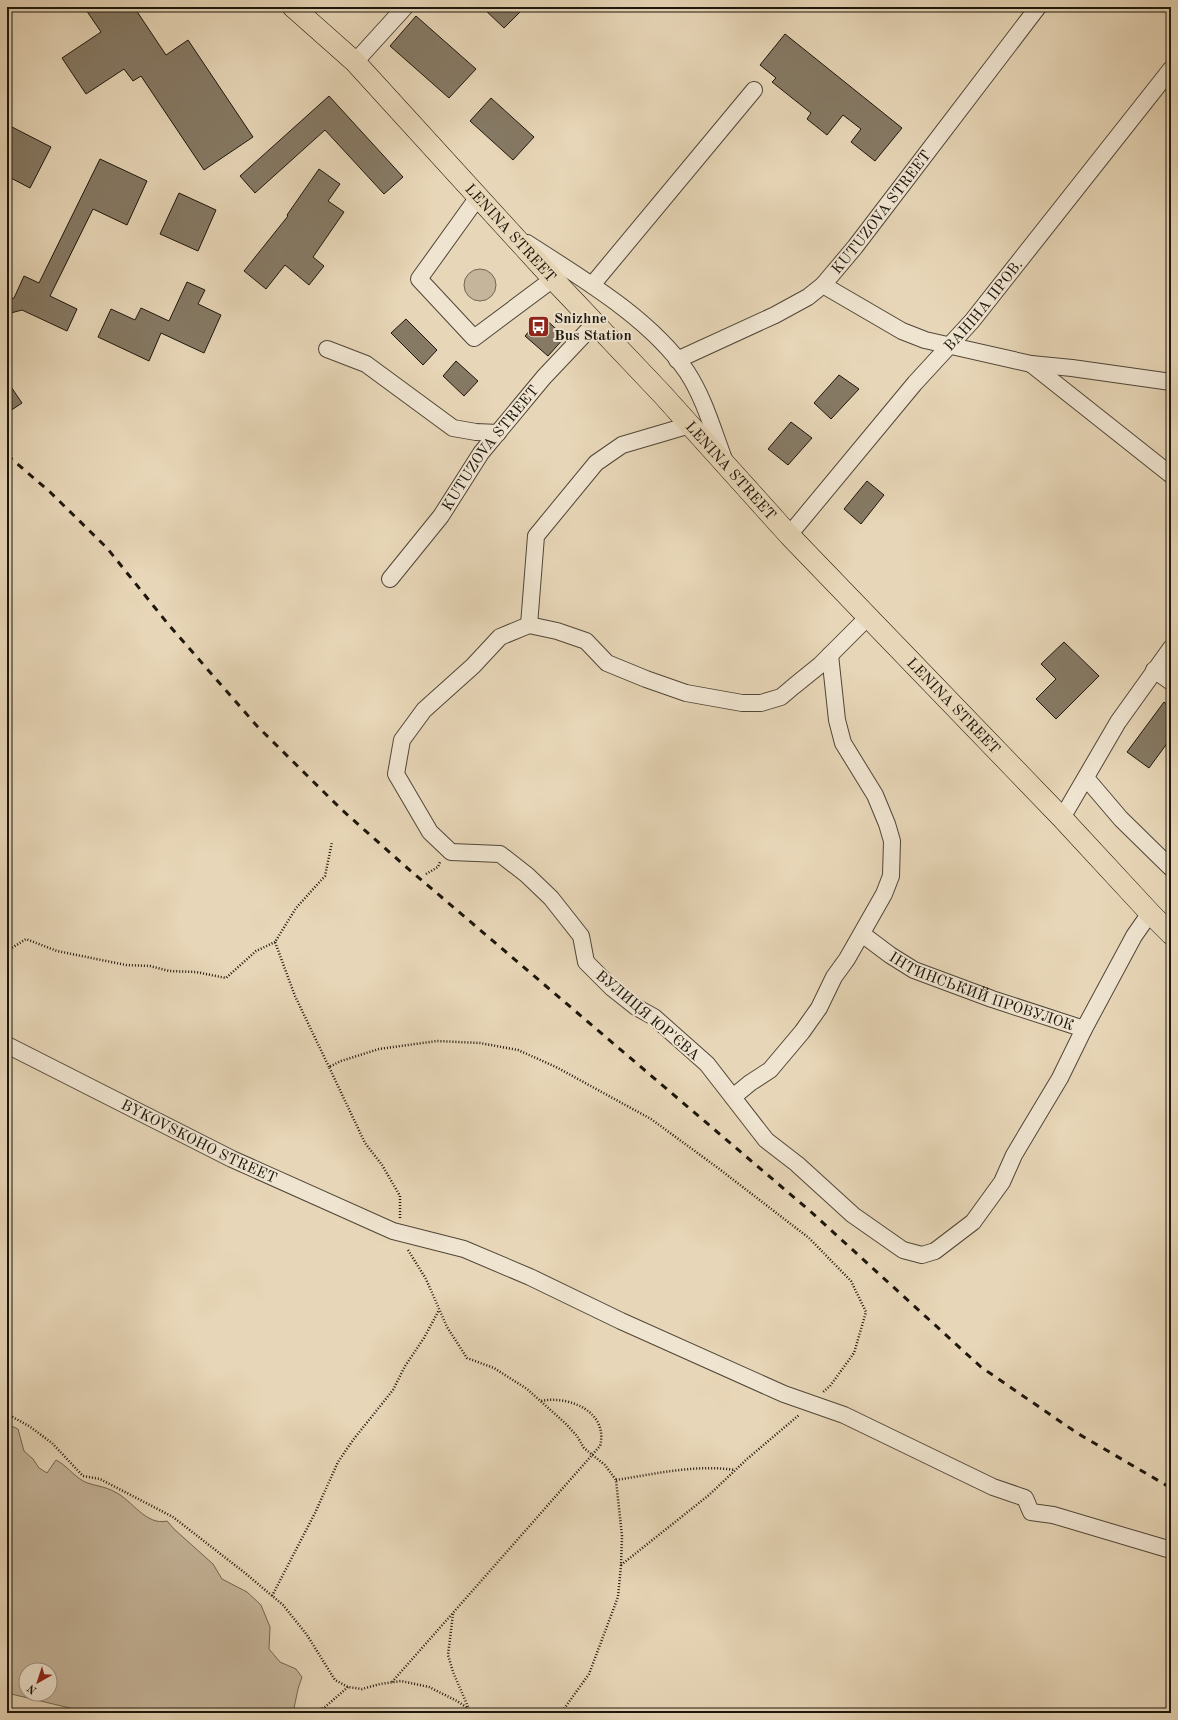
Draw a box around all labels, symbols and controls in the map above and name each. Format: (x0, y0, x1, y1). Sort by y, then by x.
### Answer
street label: KUTUZOVA STREET (830, 148, 935, 277)
street label: LENINA STREET (461, 182, 558, 286)
street label: ВАНІНА ПРОВ. (942, 258, 1026, 355)
place label: Snizhne Bus Station (554, 312, 632, 344)
bus stop icon: Snizhne Bus Station (525, 314, 551, 340)
street label: KUTUZOVA STREET (440, 384, 542, 514)
street label: LENINA STREET (682, 419, 778, 524)
street label: LENINA STREET (903, 656, 1002, 758)
street label: ІНТИНСЬКИЙ ПРОВУЛОК (886, 950, 1075, 1034)
street label: ВУЛИЦЯ ЮР'ЄВА (592, 968, 702, 1064)
street label: BYKOVSKOHO STREET (118, 1098, 279, 1187)
north arrow (18, 1662, 58, 1702)
text: N (25, 1681, 39, 1696)

